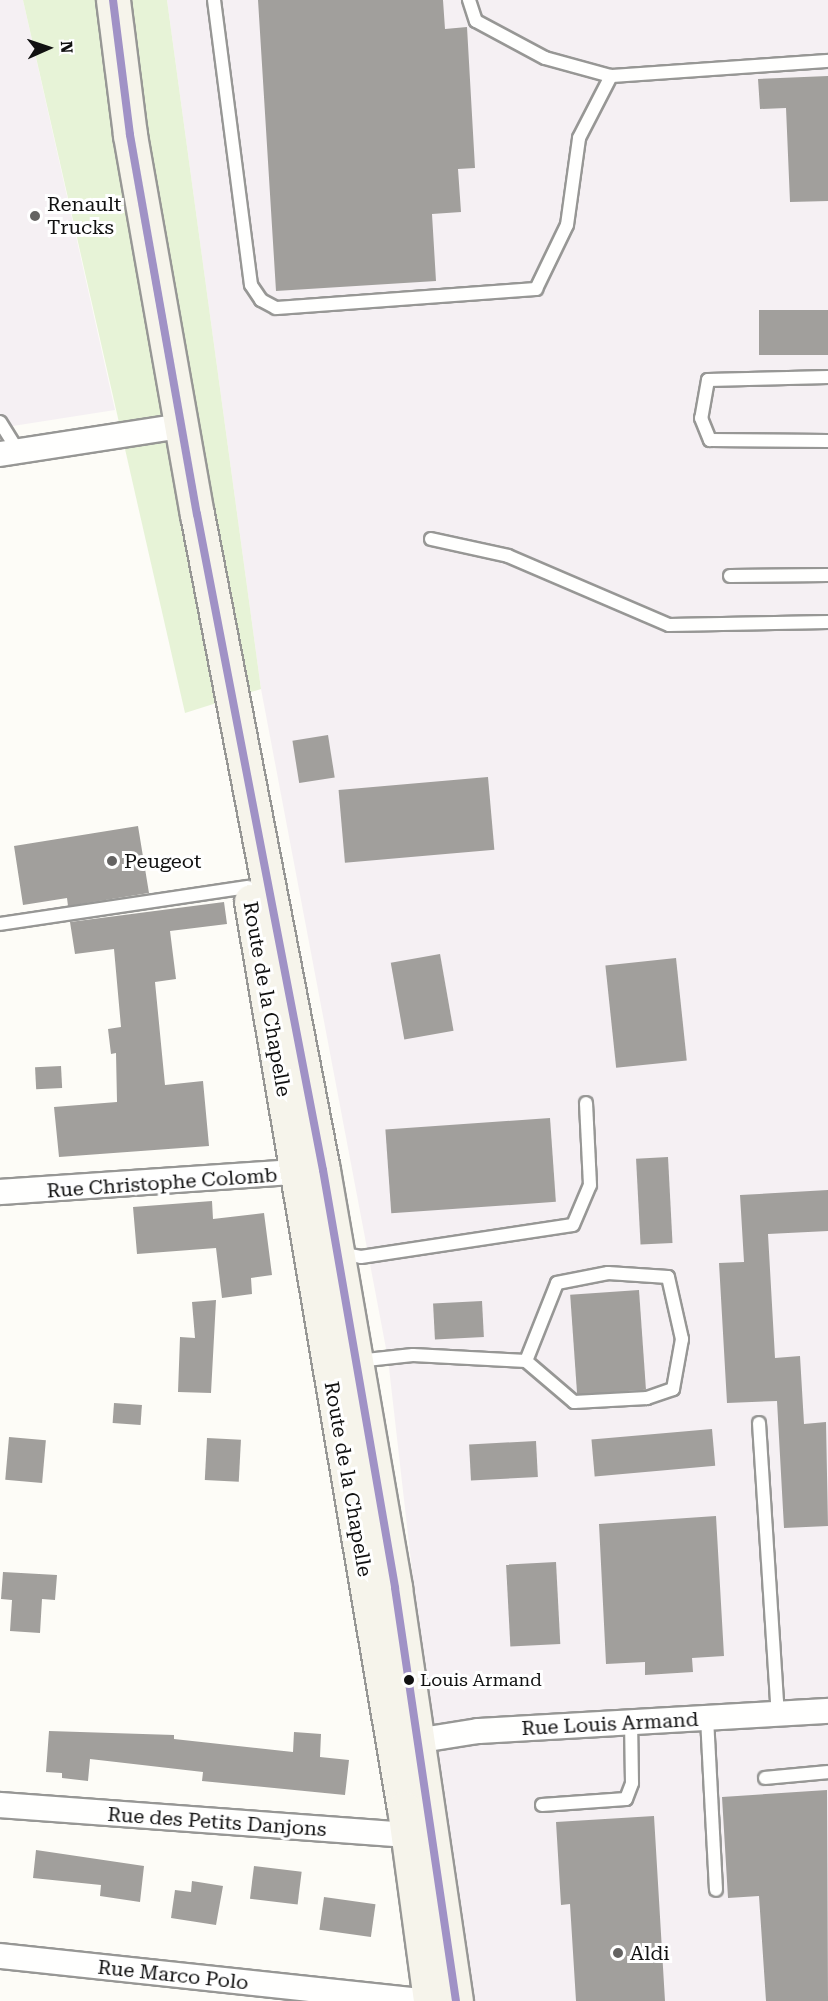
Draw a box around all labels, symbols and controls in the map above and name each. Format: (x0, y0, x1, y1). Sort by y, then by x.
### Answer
north arrow (18, 18, 78, 78)
text: N (57, 40, 76, 54)
place label: Renault Trucks (47, 192, 121, 239)
marker: Renault Trucks (28, 209, 42, 223)
place label: Peugeot (124, 849, 202, 873)
marker: Peugeot (105, 854, 119, 868)
street label: Route de la Chapelle (238, 899, 296, 1099)
street label: Rue Christophe Colomb (46, 1163, 278, 1203)
street label: Route de la Chapelle (319, 1379, 377, 1579)
place label: Louis Armand (420, 1669, 542, 1691)
marker: Louis Armand (403, 1674, 415, 1686)
street label: Rue Louis Armand (521, 1707, 699, 1741)
street label: Rue des Petits Danjons (107, 1802, 327, 1842)
place label: Aldi (630, 1941, 670, 1965)
marker: Aldi (611, 1946, 625, 1960)
street label: Rue Marco Polo (96, 1955, 250, 1995)

